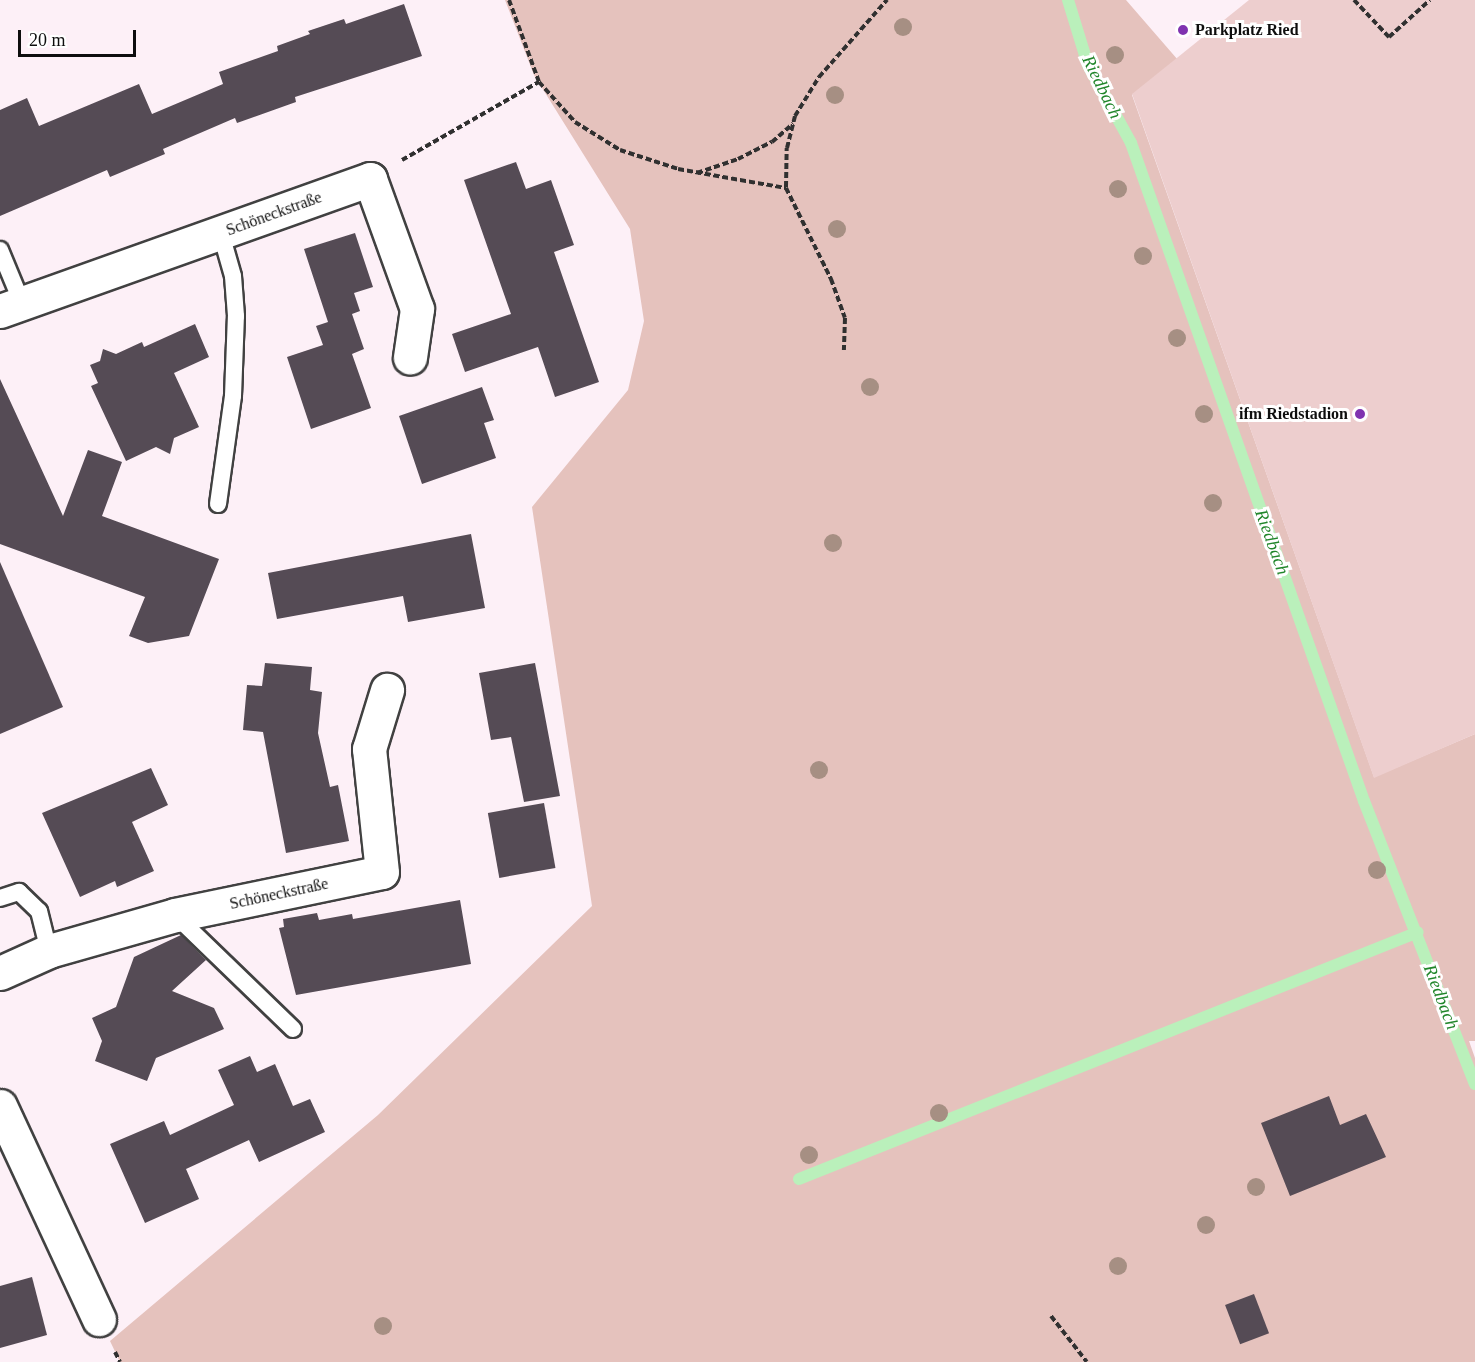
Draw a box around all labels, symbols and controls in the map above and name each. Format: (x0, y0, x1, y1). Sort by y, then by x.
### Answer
scale bar (21, 18, 140, 56)
place label: Parkplatz Ried (1195, 20, 1299, 40)
marker: Parkplatz Ried (1176, 23, 1190, 37)
text: 20 m (29, 30, 66, 50)
water label: Riedbach (1077, 52, 1127, 122)
street label: Schöneckstraße (224, 188, 324, 240)
place label: ifm Riedstadion (1239, 404, 1348, 424)
marker: ifm Riedstadion (1353, 407, 1367, 421)
water label: Riedbach (1250, 506, 1294, 578)
street label: Schöneckstraße (228, 874, 330, 914)
water label: Riedbach (1419, 961, 1463, 1033)

